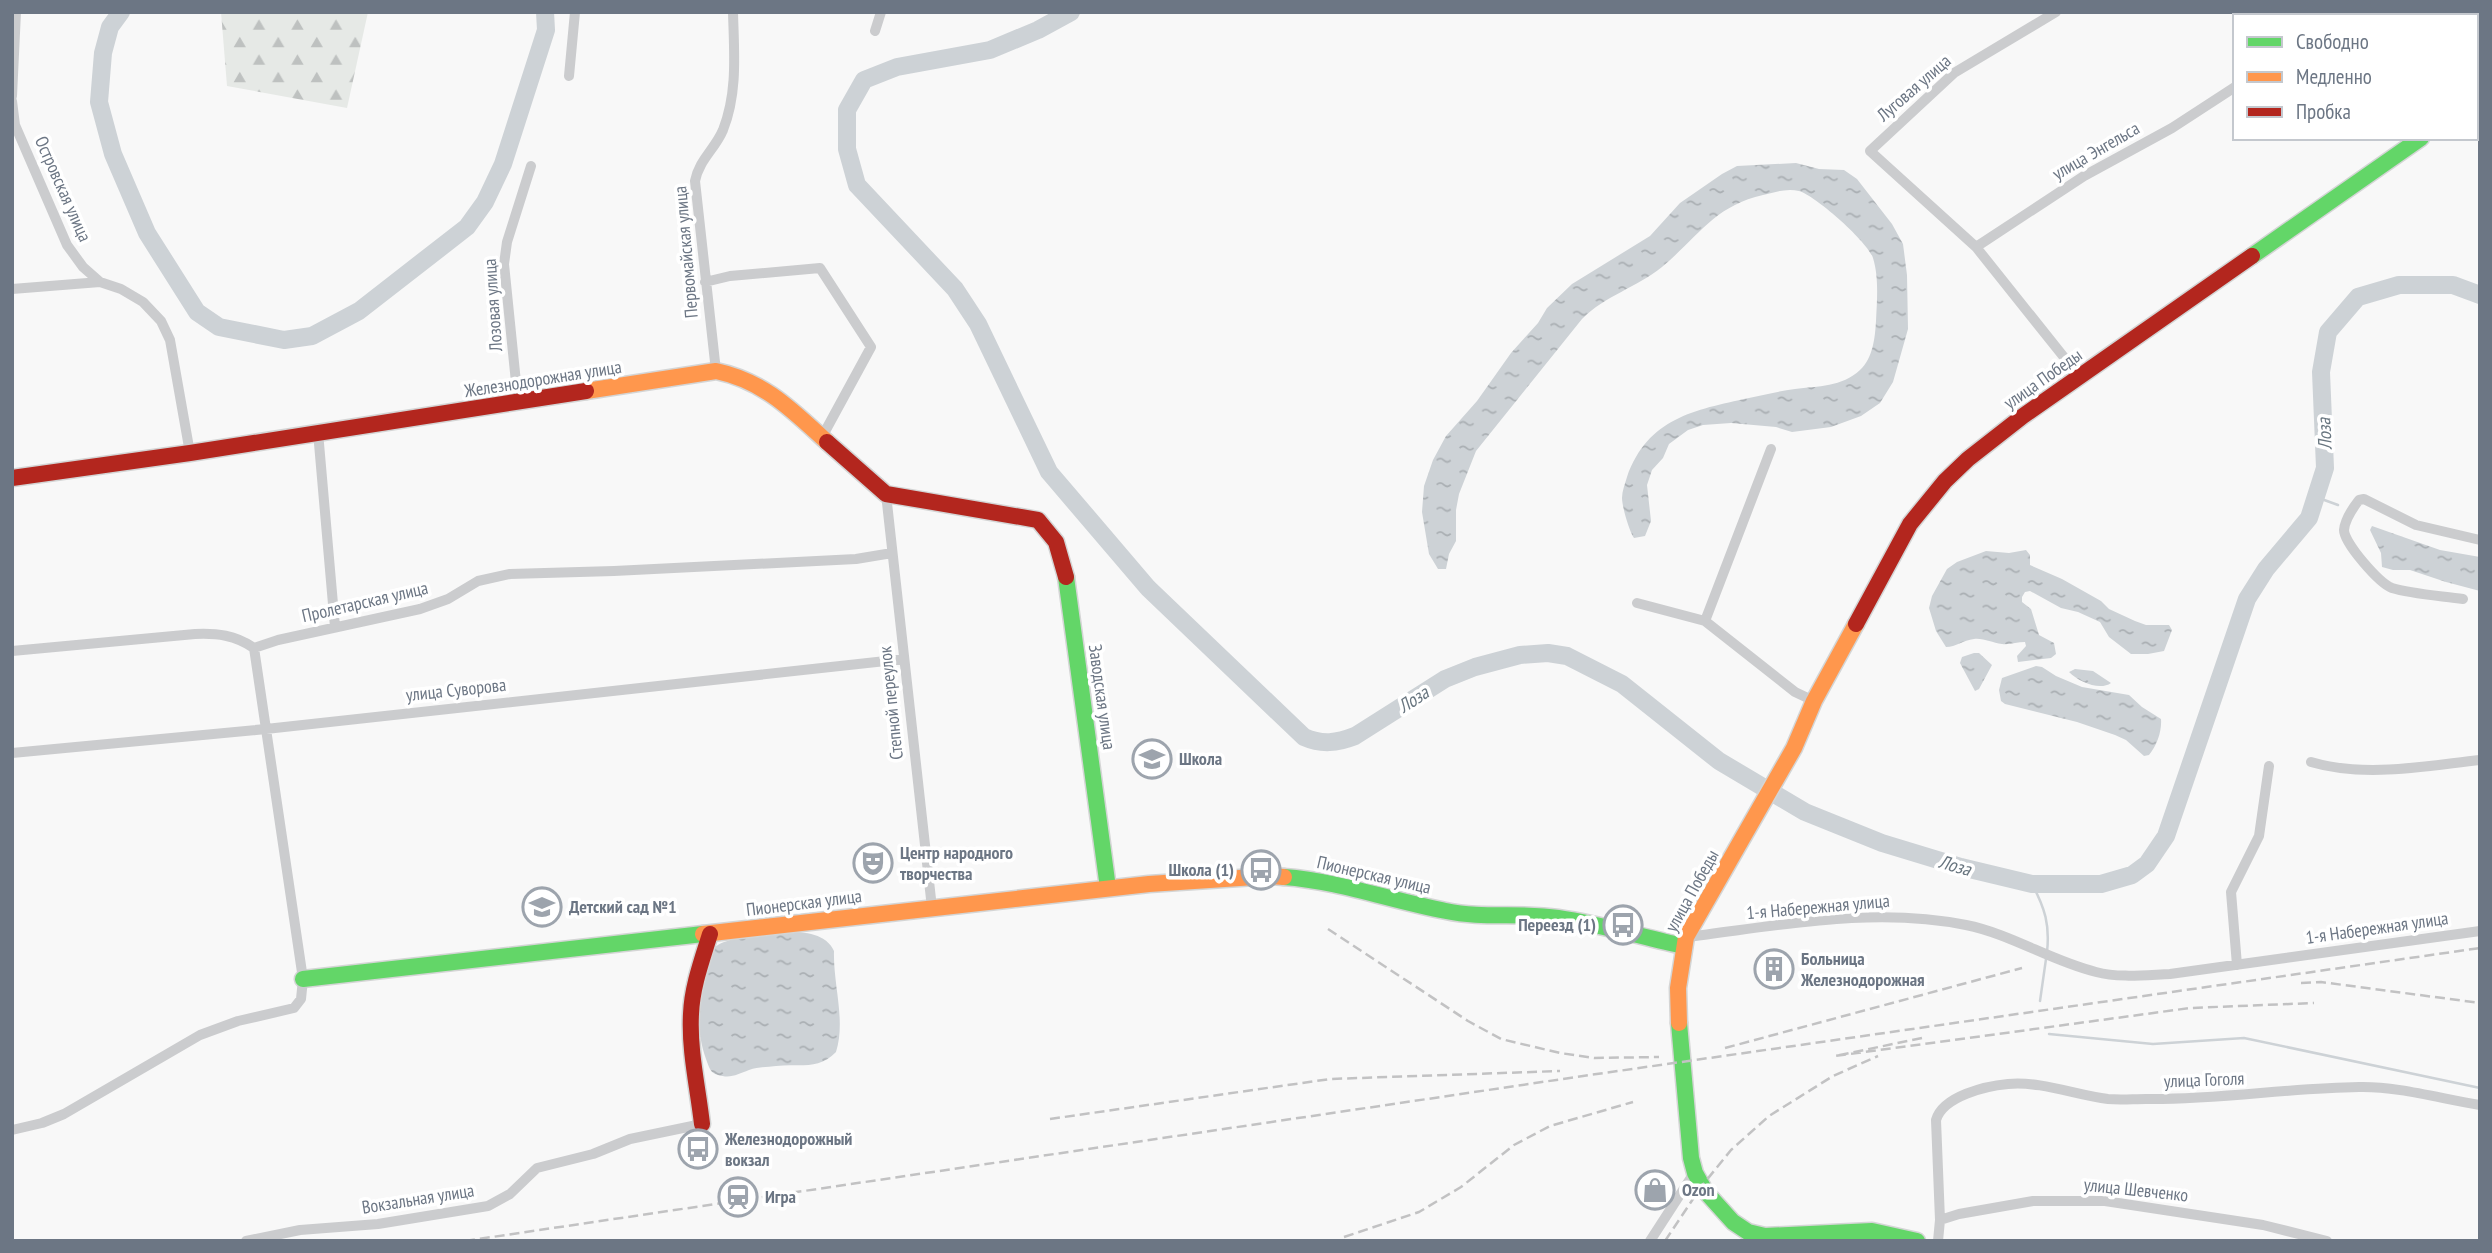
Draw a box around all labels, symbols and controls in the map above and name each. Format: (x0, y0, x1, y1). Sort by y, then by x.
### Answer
legend (2233, 14, 2478, 140)
text: Свободно (2296, 28, 2369, 55)
street label: Луговая улица (1871, 49, 1955, 127)
text: Медленно (2296, 63, 2372, 90)
text: Пробка (2296, 98, 2351, 125)
street label: улица Энгельса (2048, 116, 2143, 185)
street label: Островская улица (30, 133, 97, 245)
street label: Первомайская улица (668, 185, 703, 319)
street label: Лозовая улица (478, 258, 507, 353)
street label: улица Победы (1999, 343, 2086, 414)
street label: Железнодорожная улица (462, 355, 623, 402)
water label: Лоза (2311, 416, 2337, 452)
street label: Пролетарская улица (300, 576, 430, 627)
street label: Заводская улица (1084, 643, 1121, 751)
street label: Степной переулок (873, 645, 908, 761)
street label: улица Суворова (405, 673, 507, 706)
water label: Лоза (1392, 679, 1434, 718)
school or university icon: Школа (1131, 738, 1173, 780)
place label: Школа (1179, 747, 1222, 770)
place label: Центр народного творчества (900, 841, 1013, 885)
theatre icon: Центр народного творчества (852, 842, 894, 884)
street label: улица Победы (1660, 846, 1724, 936)
bus stop icon: Школа (1) (1240, 849, 1282, 891)
water label: Лоза (1935, 849, 1975, 881)
street label: Пионерская улица (1315, 850, 1433, 899)
place label: Школа (1) (1169, 858, 1234, 881)
street label: Пионерская улица (745, 884, 863, 921)
school or university icon: Детский сад №1 (521, 886, 563, 928)
street label: 1-я Набережная улица (1745, 889, 1891, 924)
place label: Детский сад №1 (569, 895, 677, 918)
bus stop icon: Переезд (1) (1602, 904, 1644, 946)
street label: 1-я Набережная улица (2304, 906, 2450, 949)
place label: Переезд (1) (1518, 913, 1596, 936)
place label: Больница Железнодорожная (1800, 947, 1925, 991)
building icon: Больница Железнодорожная (1753, 948, 1795, 990)
street label: улица Гоголя (2163, 1067, 2245, 1092)
place label: Железнодорожный вокзал (724, 1127, 852, 1171)
bus stop icon: Железнодорожный вокзал (677, 1128, 719, 1170)
shop icon: Ozon (1634, 1169, 1676, 1211)
street label: улица Шевченко (2083, 1173, 2190, 1206)
station icon: Игра (717, 1176, 759, 1218)
street label: Вокзальная улица (360, 1178, 476, 1219)
place label: Ozon (1682, 1178, 1715, 1201)
place label: Игра (765, 1185, 796, 1208)

